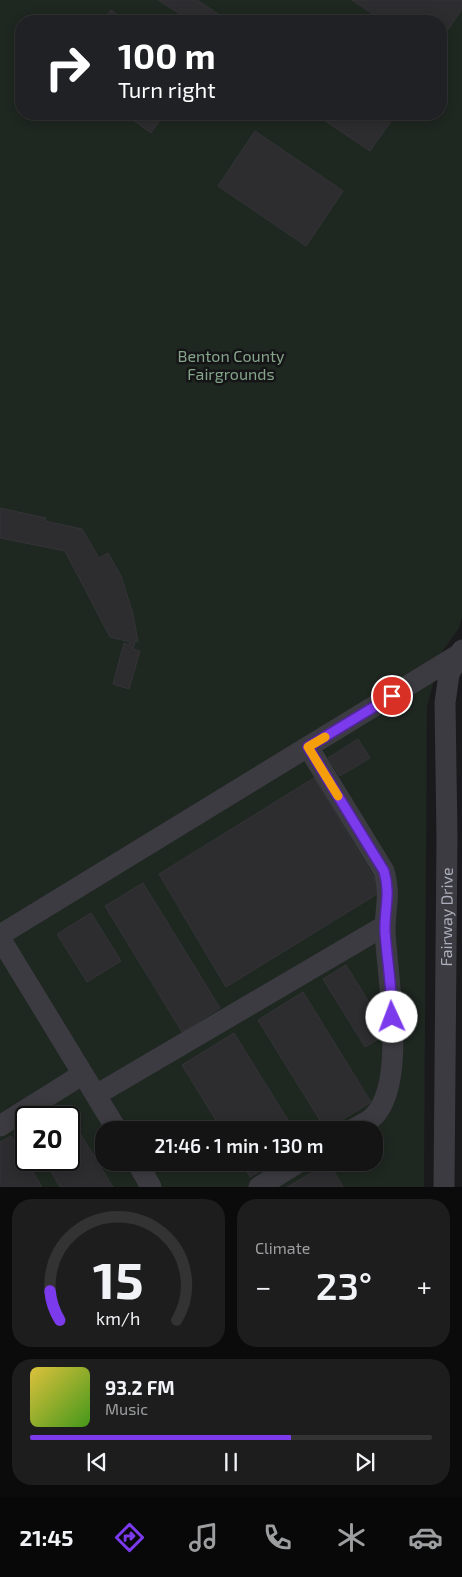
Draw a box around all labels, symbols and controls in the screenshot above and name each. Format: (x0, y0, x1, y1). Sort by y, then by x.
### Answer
text: 100 m (118, 34, 216, 76)
icon: right (35, 35, 100, 100)
text: Turn right (118, 76, 216, 102)
park label: Benton County Fairgrounds (177, 346, 285, 383)
pin (371, 675, 413, 717)
icon: arrive (378, 682, 406, 710)
street label: Fairway Drive (436, 867, 456, 967)
position arrow (365, 990, 417, 1042)
speed limit sign: 20 (15, 1106, 80, 1171)
text: 21:46 · 1 min · 130 m (155, 1134, 323, 1157)
text: Climate (255, 1238, 310, 1257)
text: 15 (93, 1247, 144, 1309)
text: 23° (316, 1262, 372, 1308)
text: − (255, 1269, 271, 1303)
text: + (417, 1269, 432, 1303)
text: km/h (96, 1307, 141, 1329)
text: 93.2 FM (105, 1376, 175, 1399)
text: Music (105, 1399, 148, 1418)
icon: previous (83, 1448, 111, 1476)
icon: pause (217, 1448, 245, 1476)
icon: next (351, 1448, 379, 1476)
icon: directions (112, 1520, 147, 1555)
icon: music (186, 1520, 221, 1555)
icon: phone (260, 1520, 295, 1555)
icon: climate (334, 1520, 369, 1555)
icon: car (408, 1520, 443, 1555)
text: 21:45 (19, 1524, 74, 1550)

